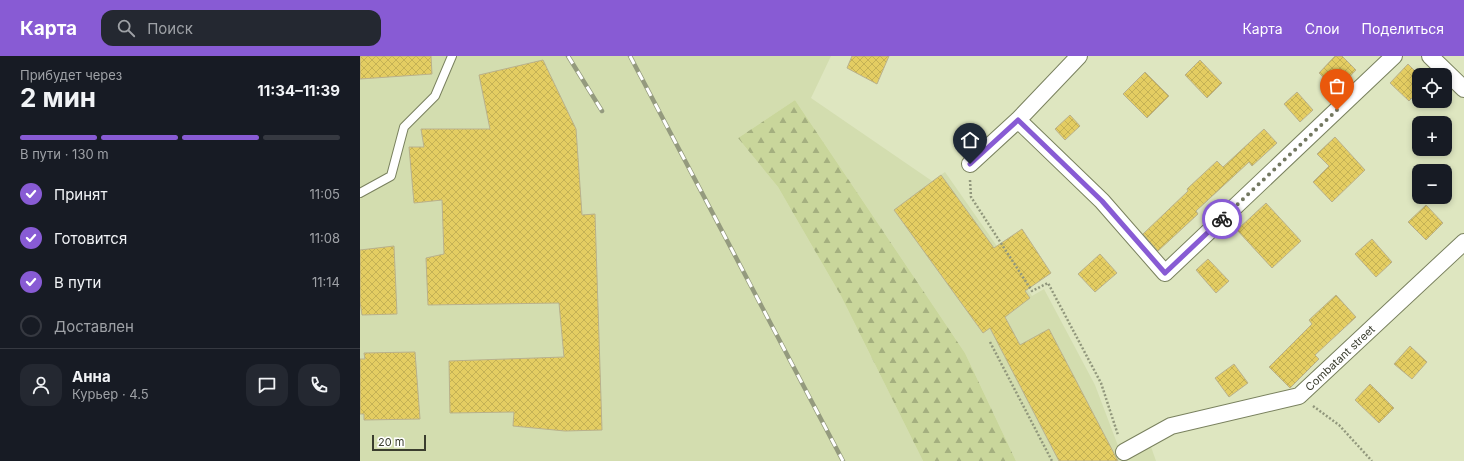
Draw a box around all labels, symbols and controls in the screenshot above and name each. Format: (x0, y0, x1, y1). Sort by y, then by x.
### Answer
search box (101, 10, 381, 46)
text: Карта (20, 17, 77, 40)
icon: search (115, 17, 137, 39)
text: Поиск (147, 19, 193, 38)
text: Карта (1242, 20, 1283, 37)
text: Слои (1305, 20, 1340, 37)
text: Поделиться (1362, 20, 1444, 37)
text: Прибудет через (20, 67, 122, 83)
map controls (1412, 68, 1452, 204)
button: locate (1412, 68, 1452, 108)
pin (1320, 69, 1354, 110)
icon: bag (1326, 75, 1348, 97)
text: 11:34–11:39 (257, 81, 340, 100)
text: 2 мин (20, 82, 96, 113)
button: + (1412, 116, 1452, 156)
pin (953, 123, 987, 164)
icon: home (959, 129, 981, 151)
text: В пути · 130 m (20, 146, 109, 162)
button: − (1412, 164, 1452, 204)
icon: check (20, 183, 42, 205)
text: Принят (54, 185, 107, 204)
text: 11:05 (310, 186, 340, 202)
courier (1202, 199, 1242, 239)
icon: bike (1211, 208, 1233, 230)
icon: check (20, 227, 42, 249)
text: Готовится (54, 229, 127, 248)
text: 11:08 (309, 230, 340, 246)
icon: check (20, 271, 42, 293)
text: В пути (54, 273, 101, 292)
text: 11:14 (312, 274, 340, 290)
text: Доставлен (54, 317, 134, 336)
street label: Combatant street (1302, 322, 1378, 394)
button: person (20, 364, 62, 406)
button: chat (246, 364, 288, 406)
button: phone (298, 364, 340, 406)
text: Анна (72, 367, 111, 386)
text: Курьер · 4.5 (72, 386, 149, 402)
scale bar (372, 433, 426, 452)
text: 20 m (378, 435, 404, 449)

